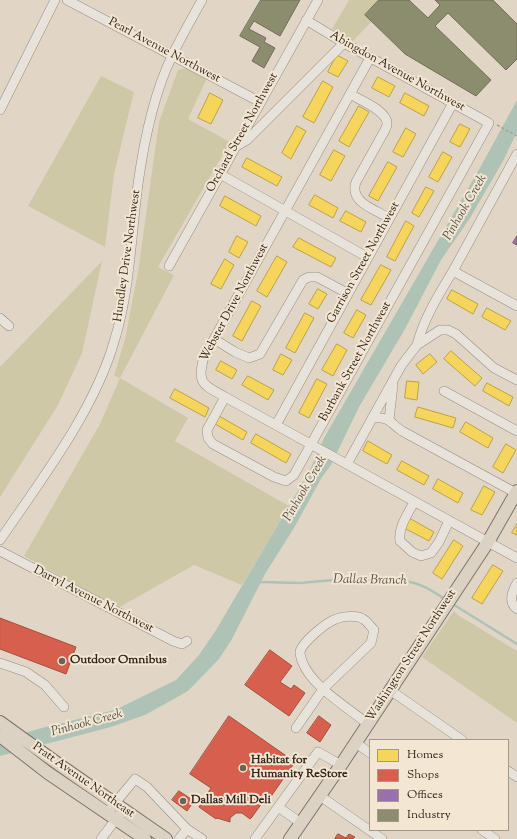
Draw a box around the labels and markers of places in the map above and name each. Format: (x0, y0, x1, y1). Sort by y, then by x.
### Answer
place label: Outdoor Omnibus (70, 654, 167, 668)
marker: Outdoor Omnibus (57, 656, 67, 666)
place label: Habitat for Humanity ReStore (251, 754, 348, 782)
marker: Habitat for Humanity ReStore (238, 763, 248, 773)
place label: Dallas Mill Deli (191, 794, 271, 808)
marker: Dallas Mill Deli (178, 796, 188, 806)

